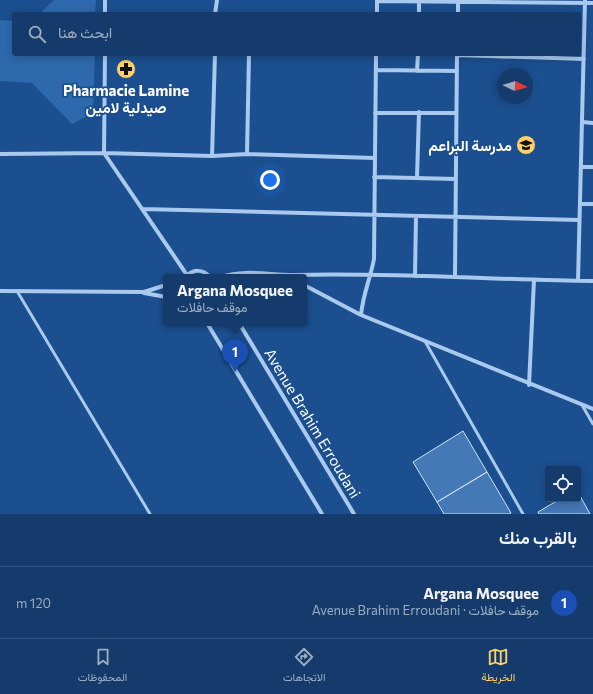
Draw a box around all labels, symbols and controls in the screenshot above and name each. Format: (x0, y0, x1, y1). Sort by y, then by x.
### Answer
search box (12, 12, 581, 56)
icon: search (26, 23, 48, 45)
text: ابحث هنا (58, 23, 112, 41)
pharmacy icon: Pharmacie Lamine صيدلية لامين (115, 58, 137, 80)
north arrow (497, 68, 533, 104)
place label: Pharmacie Lamine صيدلية لامين (63, 81, 189, 117)
school or university icon: مدرسة البراعم (515, 134, 537, 156)
place label: مدرسة البراعم (429, 136, 512, 156)
your location (260, 170, 280, 190)
popup (163, 274, 307, 326)
text: Argana Mosquee (177, 281, 293, 299)
text: موقف حافلات (177, 299, 248, 315)
pin: 1 (222, 339, 248, 372)
street label: Avenue Brahim Erroudani (261, 345, 365, 501)
map controls (545, 466, 581, 502)
button: locate (545, 466, 581, 502)
text: بالقرب منك (499, 527, 577, 548)
text: Argana Mosquee (423, 584, 539, 602)
text: 120 m (16, 595, 51, 611)
text: 1 (561, 595, 567, 611)
text: موقف حافلات · Avenue Brahim Erroudani (312, 602, 539, 618)
tab: المحفوظات (78, 646, 127, 687)
tab: الاتجاهات (283, 646, 326, 687)
tab: الخريطة (481, 646, 515, 687)

